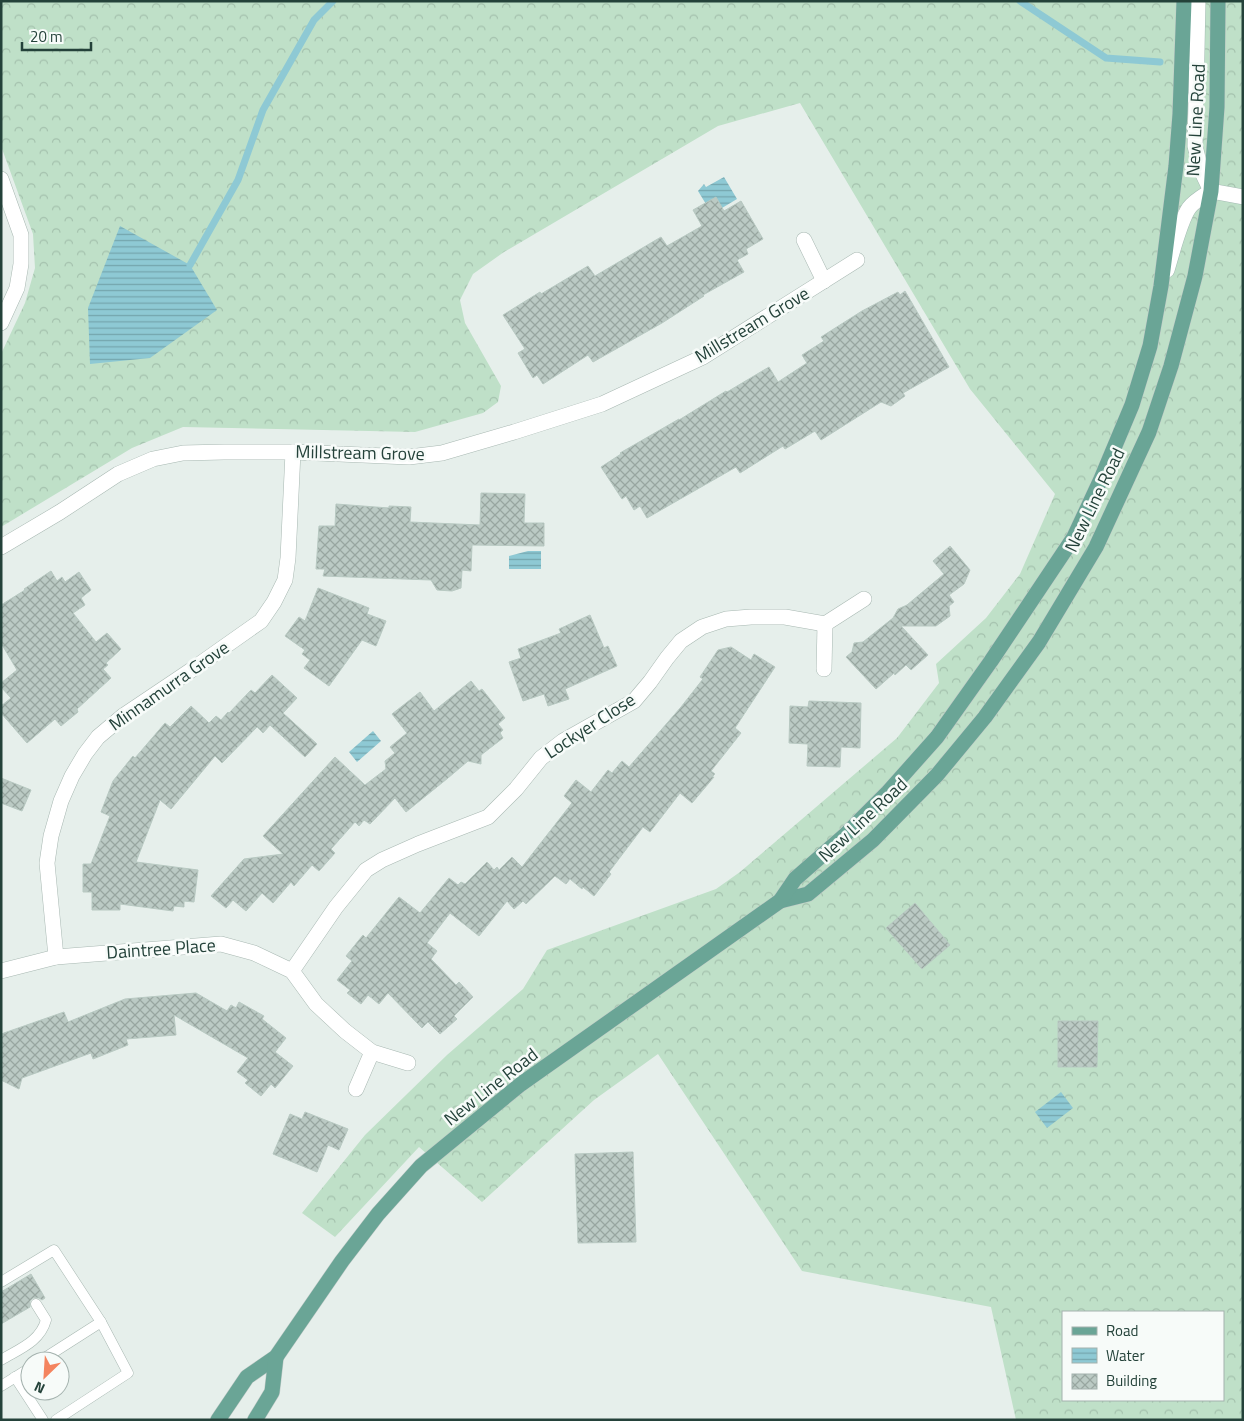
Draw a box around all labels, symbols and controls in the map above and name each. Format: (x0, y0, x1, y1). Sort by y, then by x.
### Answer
scale bar (22, 20, 91, 52)
text: 20 m (30, 25, 63, 48)
street label: New Line Road (1179, 63, 1212, 177)
street label: Millstream Grove (689, 280, 814, 369)
street label: Millstream Grove (295, 438, 425, 467)
street label: New Line Road (1058, 443, 1131, 556)
street label: Minnamurra Grove (103, 634, 234, 737)
street label: Lockyer Close (539, 686, 640, 765)
street label: New Line Road (812, 771, 913, 868)
street label: Daintree Place (105, 931, 216, 966)
street label: New Line Road (438, 1041, 544, 1132)
legend (1062, 1311, 1224, 1401)
text: Road (1106, 1319, 1138, 1342)
text: Water (1106, 1344, 1145, 1367)
north arrow (20, 1351, 70, 1401)
text: Building (1106, 1369, 1157, 1392)
text: N (30, 1377, 48, 1400)

